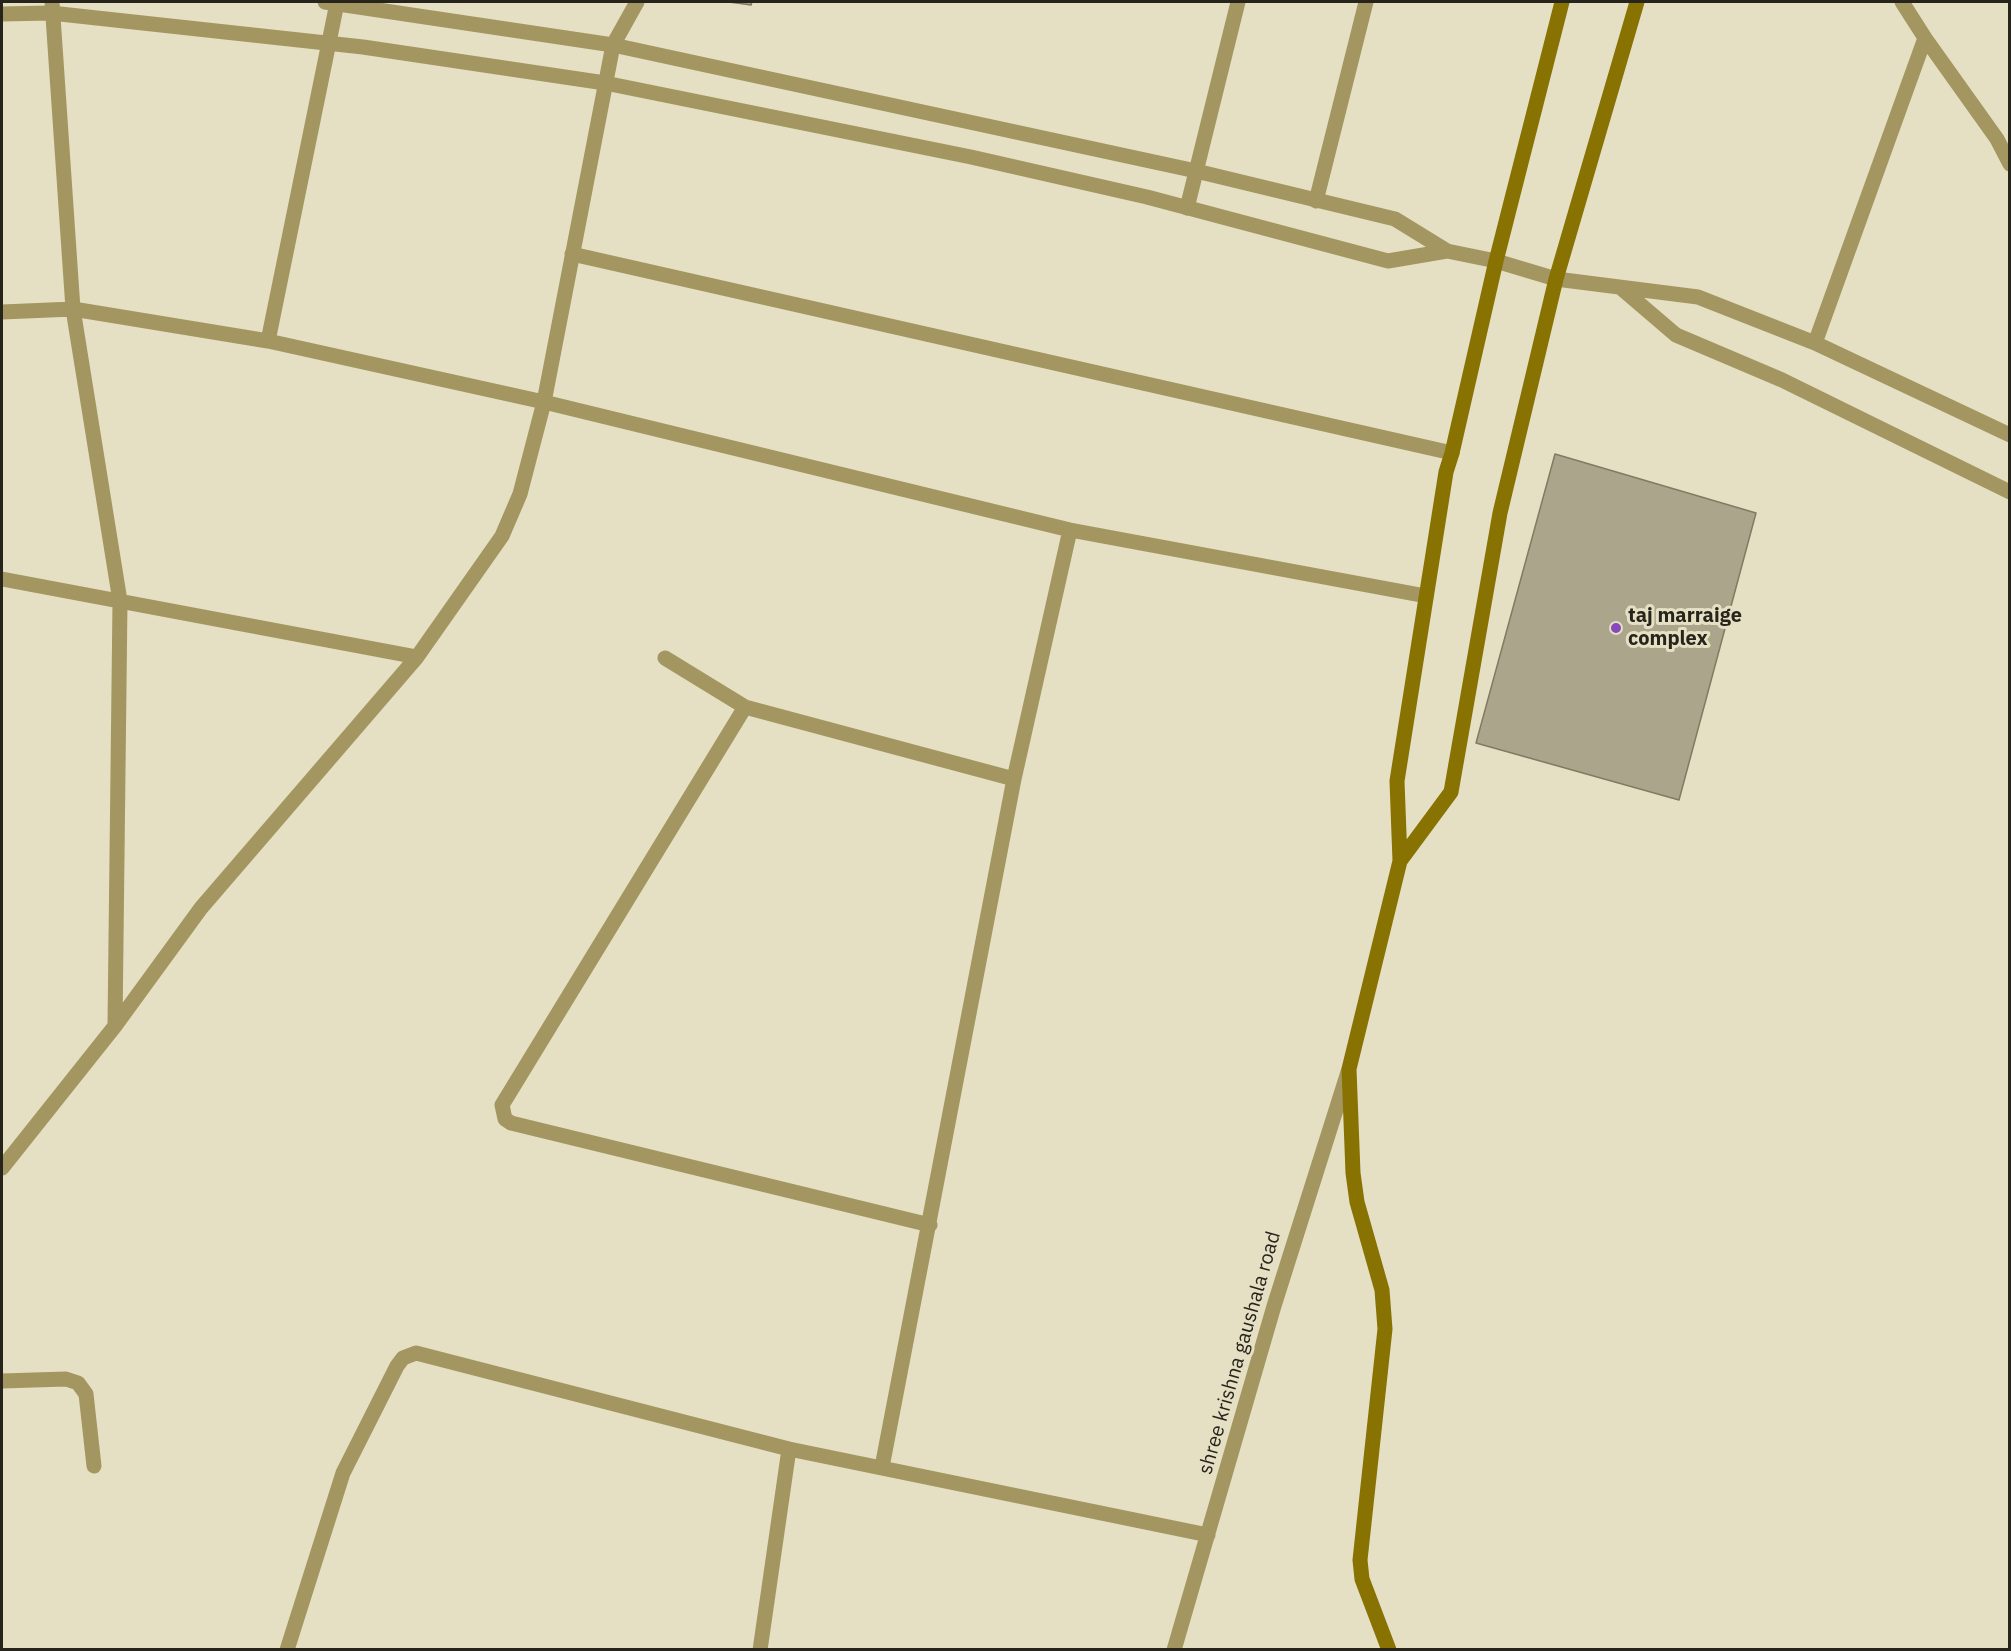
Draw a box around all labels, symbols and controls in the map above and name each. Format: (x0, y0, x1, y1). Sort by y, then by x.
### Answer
place label: taj marraige complex (1628, 604, 1742, 651)
marker: taj marraige complex (1609, 621, 1623, 635)
street label: shree krishna gaushala road (1194, 1229, 1286, 1477)

